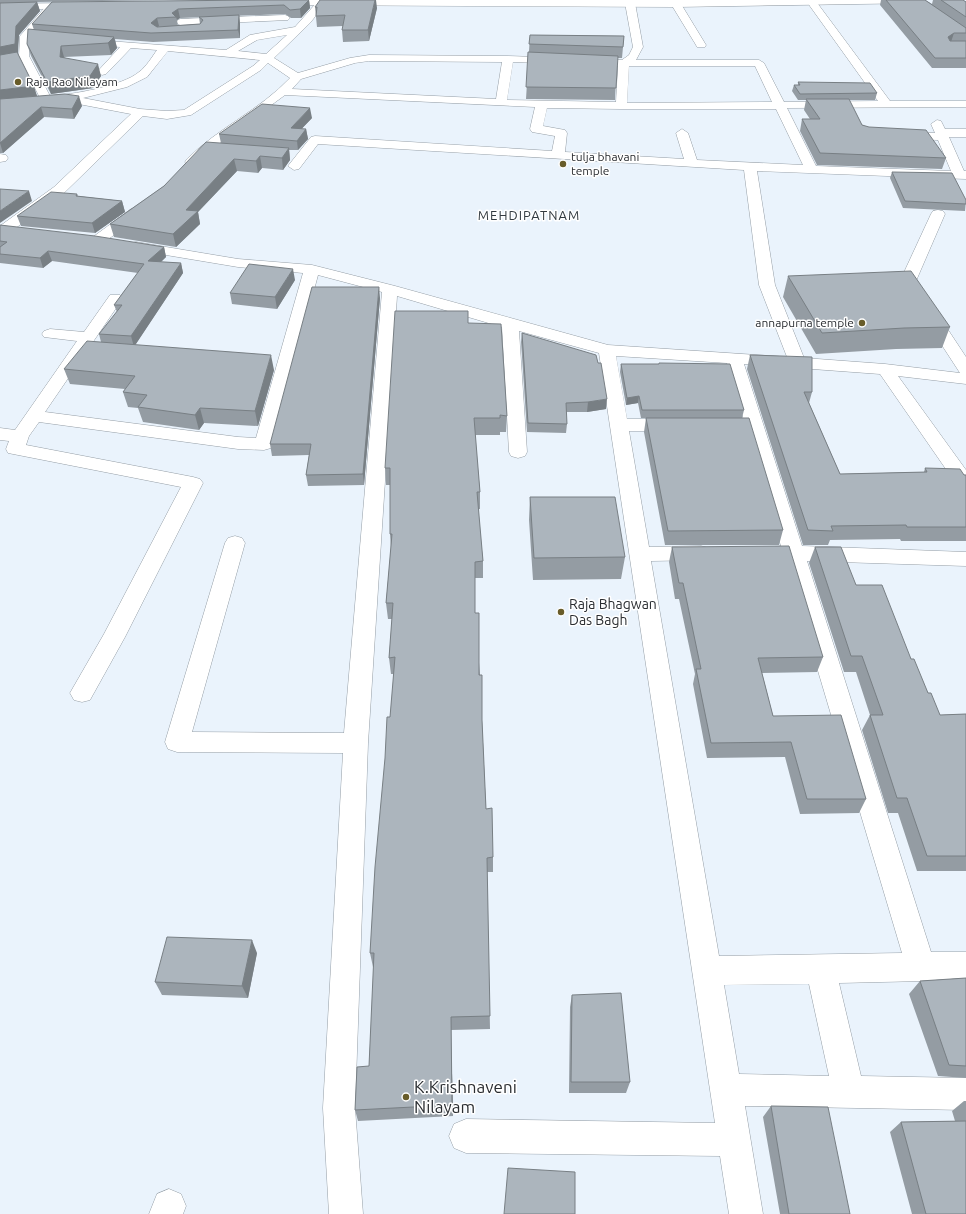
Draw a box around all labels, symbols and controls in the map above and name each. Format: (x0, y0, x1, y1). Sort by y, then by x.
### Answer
place label: Raja Rao Nilayam (26, 75, 118, 88)
marker: Raja Rao Nilayam (13, 77, 23, 87)
place label: tulja bhavani temple (571, 150, 639, 177)
marker: tulja bhavani temple (558, 159, 568, 169)
district label: MEHDIPATNAM (478, 208, 580, 222)
place label: annapurna temple (755, 316, 854, 329)
marker: annapurna temple (857, 318, 867, 328)
place label: Raja Bhagwan Das Bagh (569, 596, 657, 628)
marker: Raja Bhagwan Das Bagh (556, 607, 566, 617)
place label: K.Krishnaveni Nilayam (414, 1077, 517, 1116)
marker: K.Krishnaveni Nilayam (401, 1092, 411, 1102)

